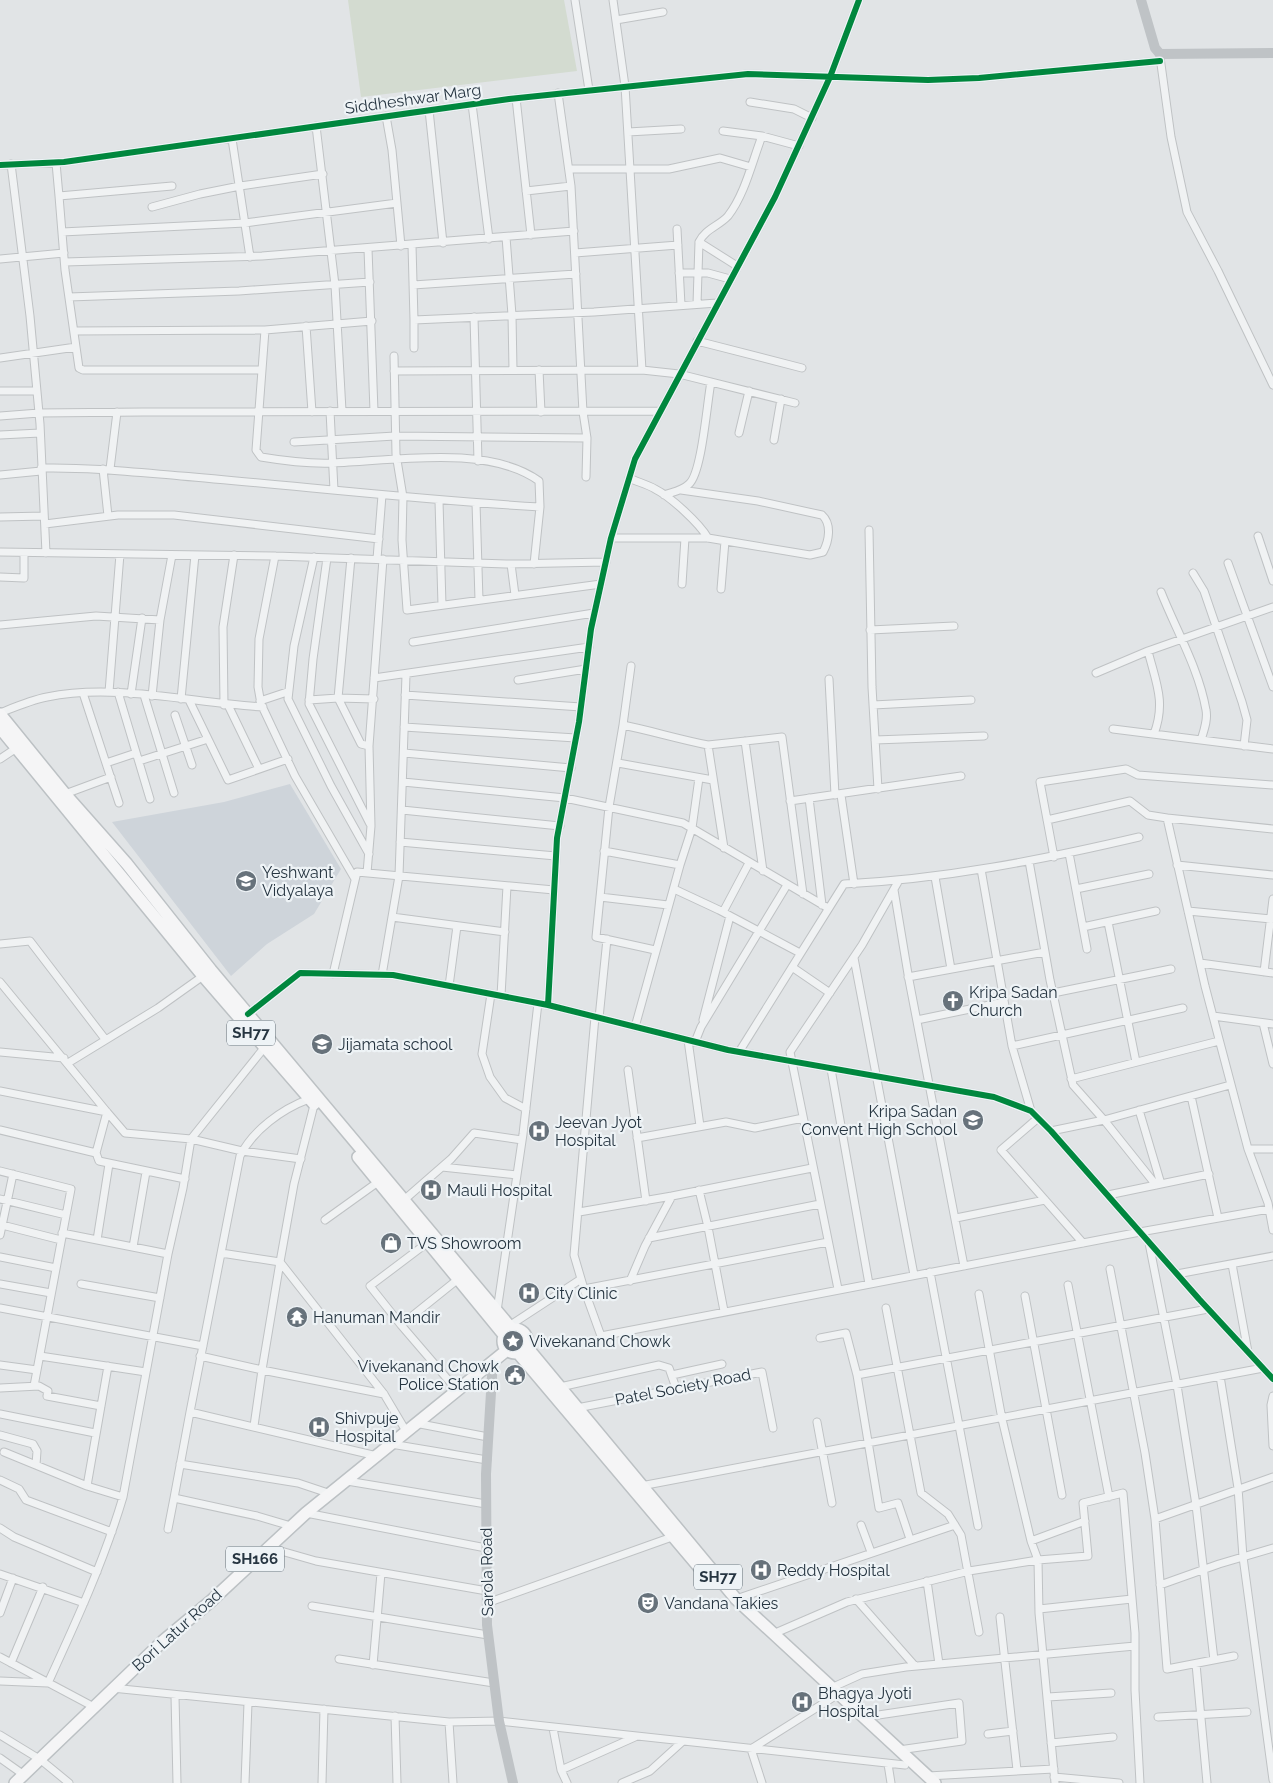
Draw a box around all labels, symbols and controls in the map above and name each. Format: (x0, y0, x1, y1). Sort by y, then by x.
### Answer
street label: Siddheshwar Marg (344, 80, 482, 118)
place label: Yeshwant Vidyalaya (262, 863, 334, 900)
school or university icon: Yeshwant Vidyalaya (234, 869, 258, 893)
place label: Kripa Sadan Church (969, 983, 1058, 1020)
church icon: Kripa Sadan Church (941, 989, 965, 1013)
road number: SH77 (227, 1020, 275, 1046)
school or university icon: Jijamata school (310, 1032, 334, 1056)
place label: Jijamata school (338, 1035, 453, 1054)
place label: Kripa Sadan Convent High School (801, 1102, 958, 1139)
school or university icon: Kripa Sadan Convent High School (961, 1108, 985, 1132)
place label: Jeevan Jyot Hospital (555, 1113, 643, 1150)
hospital icon: Jeevan Jyot Hospital (527, 1119, 551, 1143)
hospital icon: Mauli Hospital (419, 1178, 443, 1202)
place label: Mauli Hospital (447, 1181, 552, 1200)
shop icon: TVS Showroom (379, 1231, 403, 1255)
place label: TVS Showroom (407, 1234, 522, 1253)
hospital icon: City Clinic (517, 1281, 541, 1305)
place label: City Clinic (545, 1284, 618, 1303)
temple icon: Hanuman Mandir (285, 1305, 309, 1329)
place label: Hanuman Mandir (313, 1308, 441, 1327)
place icon: Vivekanand Chowk (501, 1329, 525, 1353)
place label: Vivekanand Chowk (529, 1332, 671, 1351)
place label: Vivekanand Chowk Police Station (357, 1357, 500, 1394)
public building icon: Vivekanand Chowk Police Station (503, 1363, 527, 1387)
street label: Patel Society Road (613, 1365, 753, 1409)
place label: Shivpuje Hospital (335, 1409, 398, 1446)
hospital icon: Shivpuje Hospital (307, 1415, 331, 1439)
street label: Sarola Road (477, 1527, 497, 1617)
road number: SH166 (226, 1546, 284, 1572)
hospital icon: Reddy Hospital (749, 1558, 773, 1582)
place label: Reddy Hospital (777, 1561, 890, 1580)
road number: SH77 (694, 1564, 742, 1590)
street label: Bori Latur Road (128, 1585, 226, 1675)
theatre icon: Vandana Takies (636, 1591, 660, 1615)
place label: Vandana Takies (664, 1594, 779, 1613)
place label: Bhagya Jyoti Hospital (818, 1684, 912, 1721)
hospital icon: Bhagya Jyoti Hospital (790, 1690, 814, 1714)

